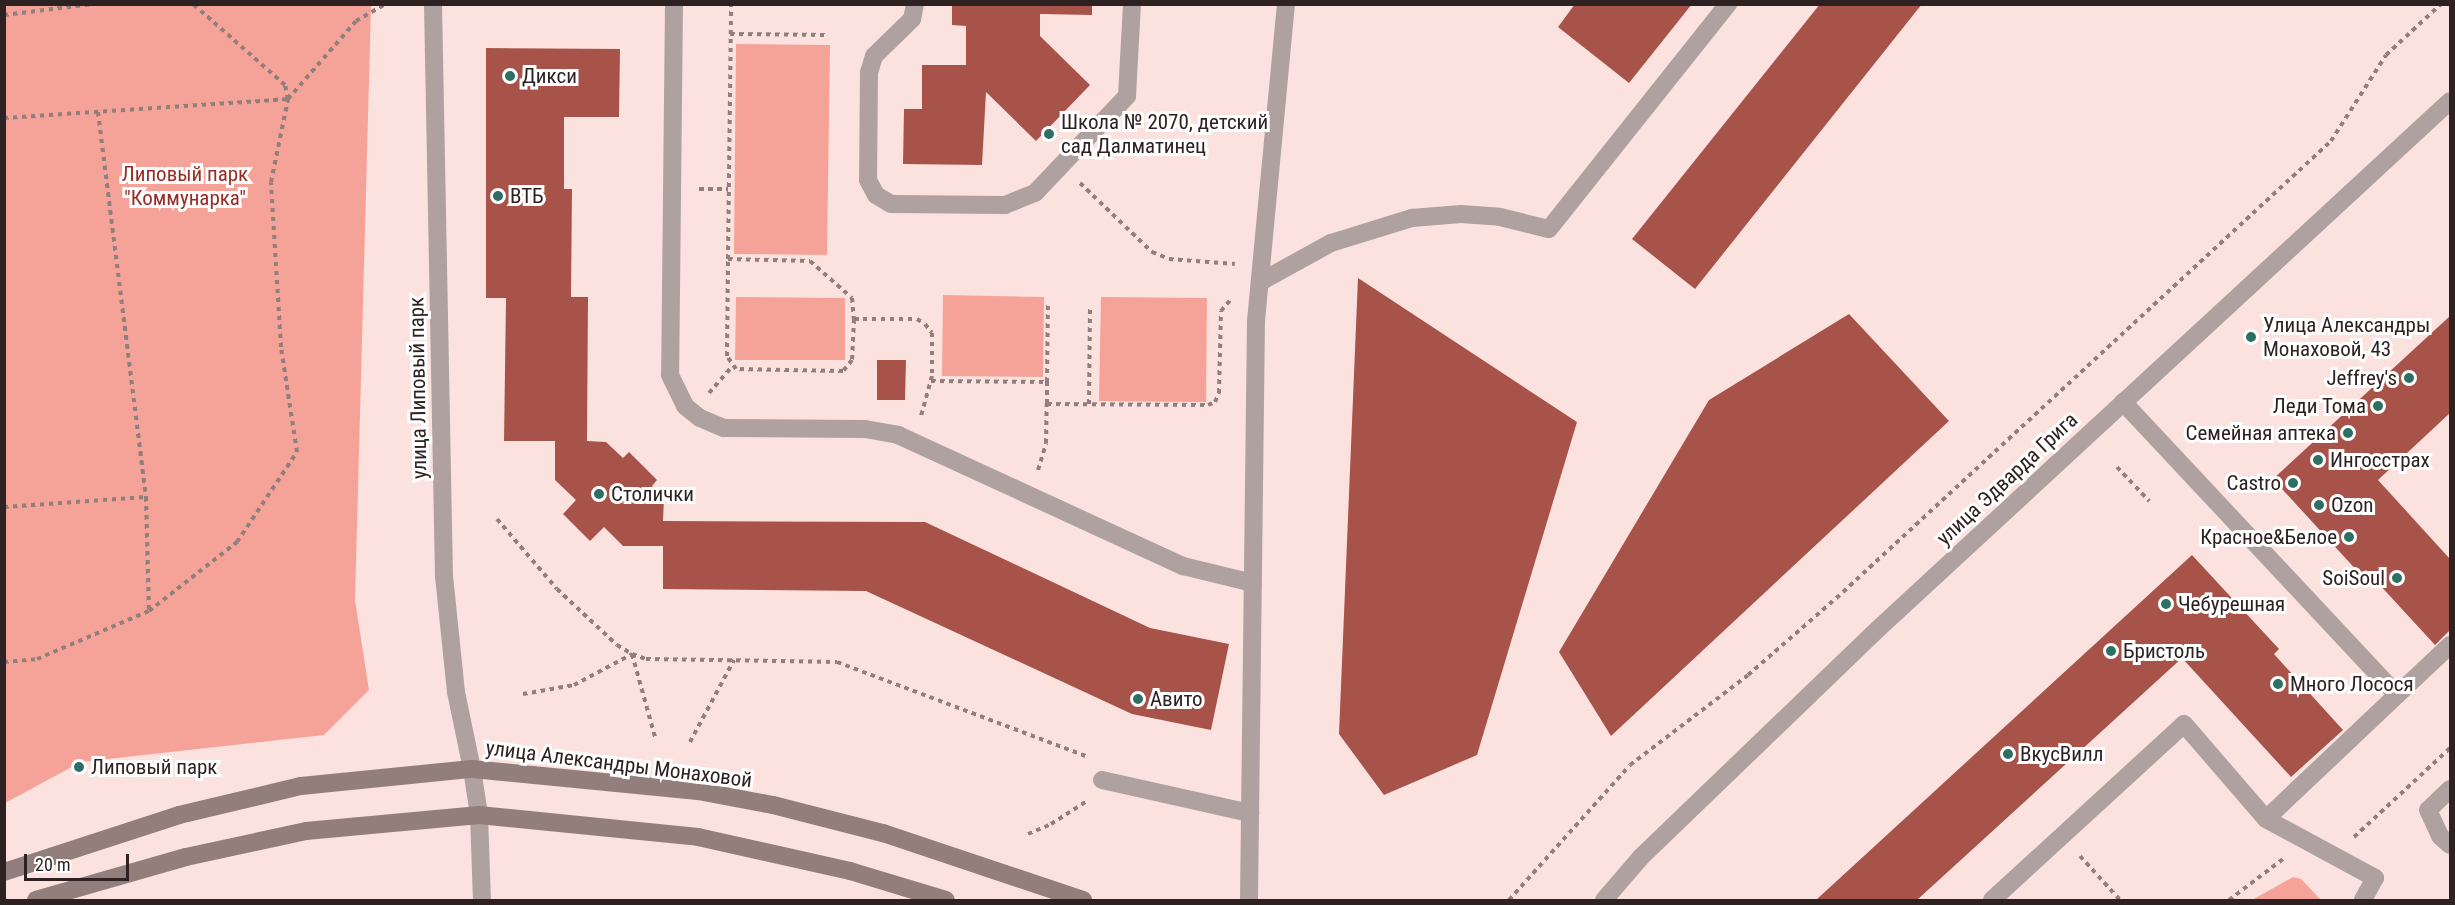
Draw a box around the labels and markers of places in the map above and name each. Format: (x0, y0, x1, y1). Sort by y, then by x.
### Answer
place label: Дикси (522, 63, 577, 89)
marker: Дикси (503, 69, 517, 83)
place label: Школа № 2070, детский сад Далматинец (1061, 109, 1268, 159)
marker: Школа № 2070, детский сад Далматинец (1042, 127, 1056, 141)
place label: ВТБ (510, 183, 544, 209)
marker: ВТБ (491, 189, 505, 203)
place label: Улица Александры Монаховой, 43 (2263, 312, 2430, 362)
marker: Улица Александры Монаховой, 43 (2244, 330, 2258, 344)
place label: Jeffrey's (2326, 365, 2397, 391)
marker: Jeffrey's (2402, 371, 2416, 385)
place label: Леди Тома (2272, 393, 2366, 419)
marker: Леди Тома (2371, 399, 2385, 413)
place label: Семейная аптека (2186, 420, 2336, 446)
marker: Семейная аптека (2341, 426, 2355, 440)
place label: Ингосстрах (2330, 447, 2430, 473)
marker: Ингосстрах (2311, 453, 2325, 467)
place label: Castro (2227, 470, 2281, 496)
marker: Castro (2286, 476, 2300, 490)
place label: Столички (611, 481, 694, 507)
marker: Столички (592, 487, 606, 501)
place label: Ozon (2331, 492, 2373, 518)
marker: Ozon (2312, 498, 2326, 512)
place label: Красное&Белое (2200, 524, 2337, 550)
marker: Красное&Белое (2342, 530, 2356, 544)
place label: SoiSoul (2322, 565, 2385, 591)
marker: SoiSoul (2390, 571, 2404, 585)
place label: Чебурешная (2178, 591, 2285, 617)
marker: Чебурешная (2159, 597, 2173, 611)
place label: Бристоль (2123, 638, 2205, 664)
marker: Бристоль (2104, 644, 2118, 658)
place label: Много Лосося (2290, 671, 2414, 697)
marker: Много Лосося (2271, 677, 2285, 691)
place label: Авито (1150, 686, 1202, 712)
marker: Авито (1131, 692, 1145, 706)
place label: ВкусВилл (2020, 741, 2103, 767)
marker: ВкусВилл (2001, 747, 2015, 761)
place label: Липовый парк (91, 754, 217, 780)
marker: Липовый парк (72, 760, 86, 774)

